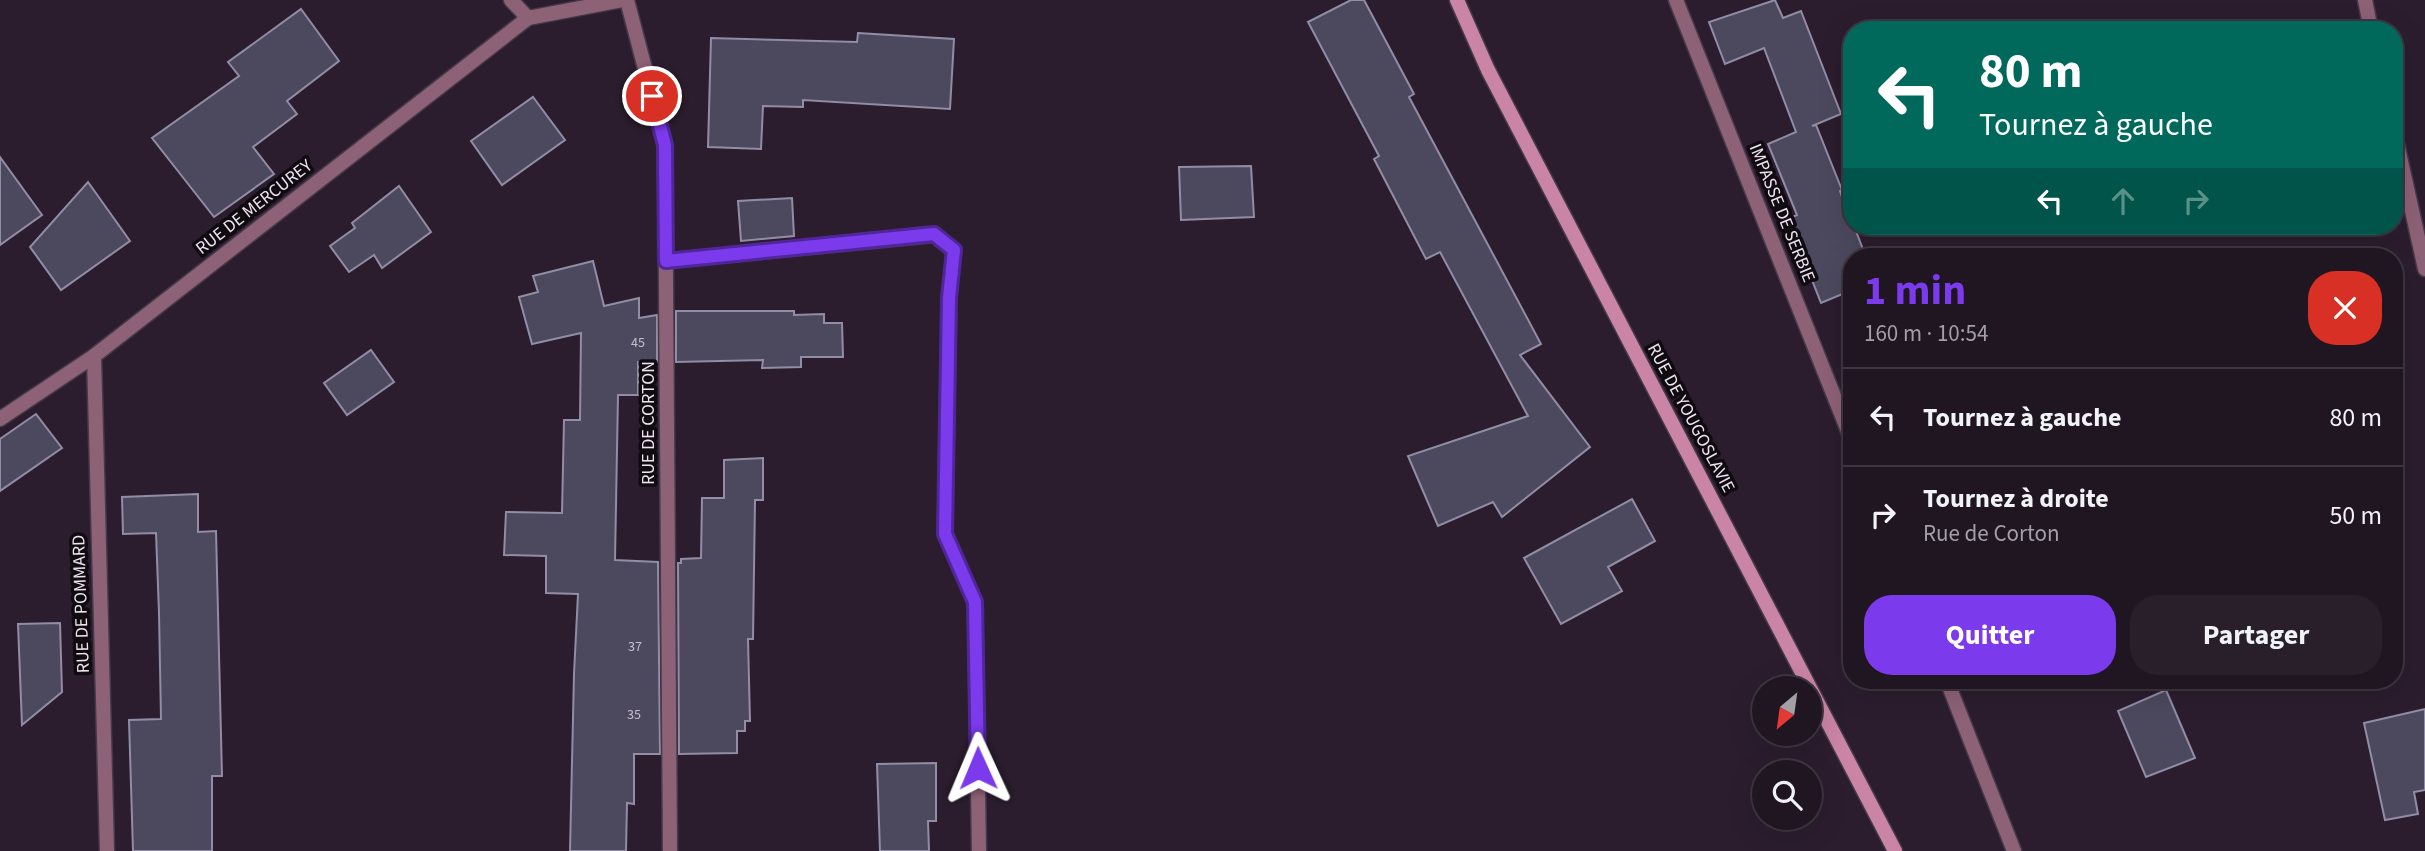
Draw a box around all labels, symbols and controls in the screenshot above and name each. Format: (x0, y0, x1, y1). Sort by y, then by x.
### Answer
text: 80 m (1979, 37, 2083, 107)
icon: left (1864, 49, 1955, 140)
pin (622, 66, 682, 126)
icon: arrive (633, 77, 671, 115)
text: Tournez à gauche (1979, 102, 2213, 148)
street label: IMPASSE DE SERBIE (1743, 140, 1821, 286)
street label: RUE DE MERCUREY (190, 153, 318, 261)
icon: left (2031, 182, 2069, 220)
icon: ahead (2104, 182, 2142, 220)
icon: right (2177, 182, 2215, 220)
text: 1 min (1864, 261, 1966, 321)
button: close (2308, 271, 2382, 345)
text: 160 m · 10:54 (1864, 317, 1988, 350)
house number: 45 (631, 333, 645, 353)
street label: RUE DE YOUGOSLAVIE (1641, 339, 1741, 497)
street label: RUE DE CORTON (636, 361, 661, 485)
icon: left (1864, 398, 1902, 436)
text: Tournez à gauche (1923, 399, 2122, 436)
text: 80 m (2329, 399, 2382, 436)
text: Tournez à droite (1923, 480, 2109, 517)
icon: right (1864, 496, 1902, 534)
text: 50 m (2329, 497, 2382, 534)
text: Rue de Corton (1923, 517, 2059, 550)
street label: RUE DE POMMARD (66, 534, 96, 674)
button: Quitter (1864, 595, 2116, 675)
button: Partager (2130, 595, 2382, 675)
house number: 37 (628, 637, 642, 657)
north arrow (1752, 676, 1822, 746)
map controls (1752, 676, 1822, 830)
house number: 35 (627, 705, 641, 725)
position arrow (941, 731, 1015, 805)
button: search (1752, 760, 1822, 830)

